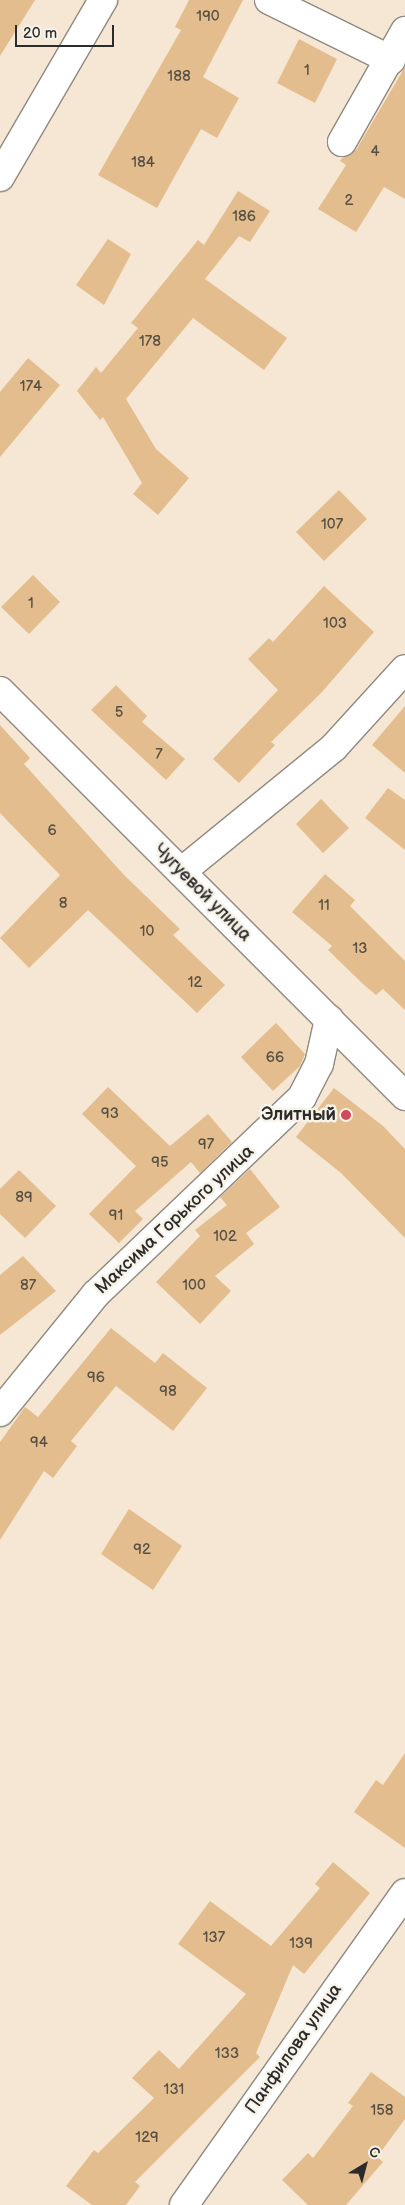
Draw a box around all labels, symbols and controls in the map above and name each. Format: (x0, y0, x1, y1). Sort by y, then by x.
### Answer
house number: 190 (196, 8, 220, 26)
scale bar (18, 15, 116, 47)
text: 20 m (23, 24, 57, 43)
house number: 1 (304, 62, 310, 80)
house number: 188 (167, 68, 191, 86)
house number: 4 (370, 143, 380, 161)
house number: 184 (131, 154, 155, 172)
house number: 2 (345, 192, 353, 210)
house number: 186 (232, 208, 256, 226)
house number: 178 (139, 333, 161, 351)
house number: 174 (20, 378, 42, 396)
house number: 107 (321, 516, 343, 534)
house number: 1 (28, 595, 34, 613)
house number: 103 (323, 615, 347, 633)
house number: 5 (115, 704, 123, 722)
house number: 7 (155, 746, 163, 764)
house number: 6 (47, 822, 57, 840)
street label: Чугуевой улица (149, 840, 255, 946)
house number: 8 (59, 895, 67, 913)
house number: 11 (318, 897, 330, 915)
house number: 10 (140, 923, 154, 941)
house number: 13 (352, 940, 368, 958)
house number: 12 (188, 974, 202, 992)
house number: 66 (266, 1049, 284, 1067)
place label: Элитный (261, 1104, 336, 1126)
house number: 93 (101, 1105, 119, 1123)
marker: Элитный (340, 1109, 352, 1121)
house number: 97 (198, 1136, 214, 1154)
street label: Максима Горького улица (91, 1141, 259, 1299)
house number: 95 (151, 1154, 169, 1172)
house number: 89 (15, 1189, 33, 1207)
house number: 91 (109, 1207, 123, 1225)
house number: 102 (213, 1228, 237, 1246)
house number: 87 (20, 1277, 36, 1295)
house number: 100 (182, 1277, 206, 1295)
house number: 96 (87, 1369, 105, 1387)
house number: 98 (159, 1383, 177, 1401)
house number: 94 (30, 1434, 48, 1452)
house number: 92 (133, 1541, 151, 1559)
house number: 137 (203, 1929, 225, 1947)
house number: 139 (289, 1935, 313, 1953)
street label: Панфилова улица (241, 1980, 347, 2118)
house number: 133 (215, 2045, 239, 2063)
house number: 131 (164, 2081, 184, 2099)
house number: 158 (370, 2102, 394, 2120)
house number: 129 (135, 2129, 159, 2147)
north arrow (340, 2140, 390, 2190)
text: С (365, 2143, 383, 2162)

